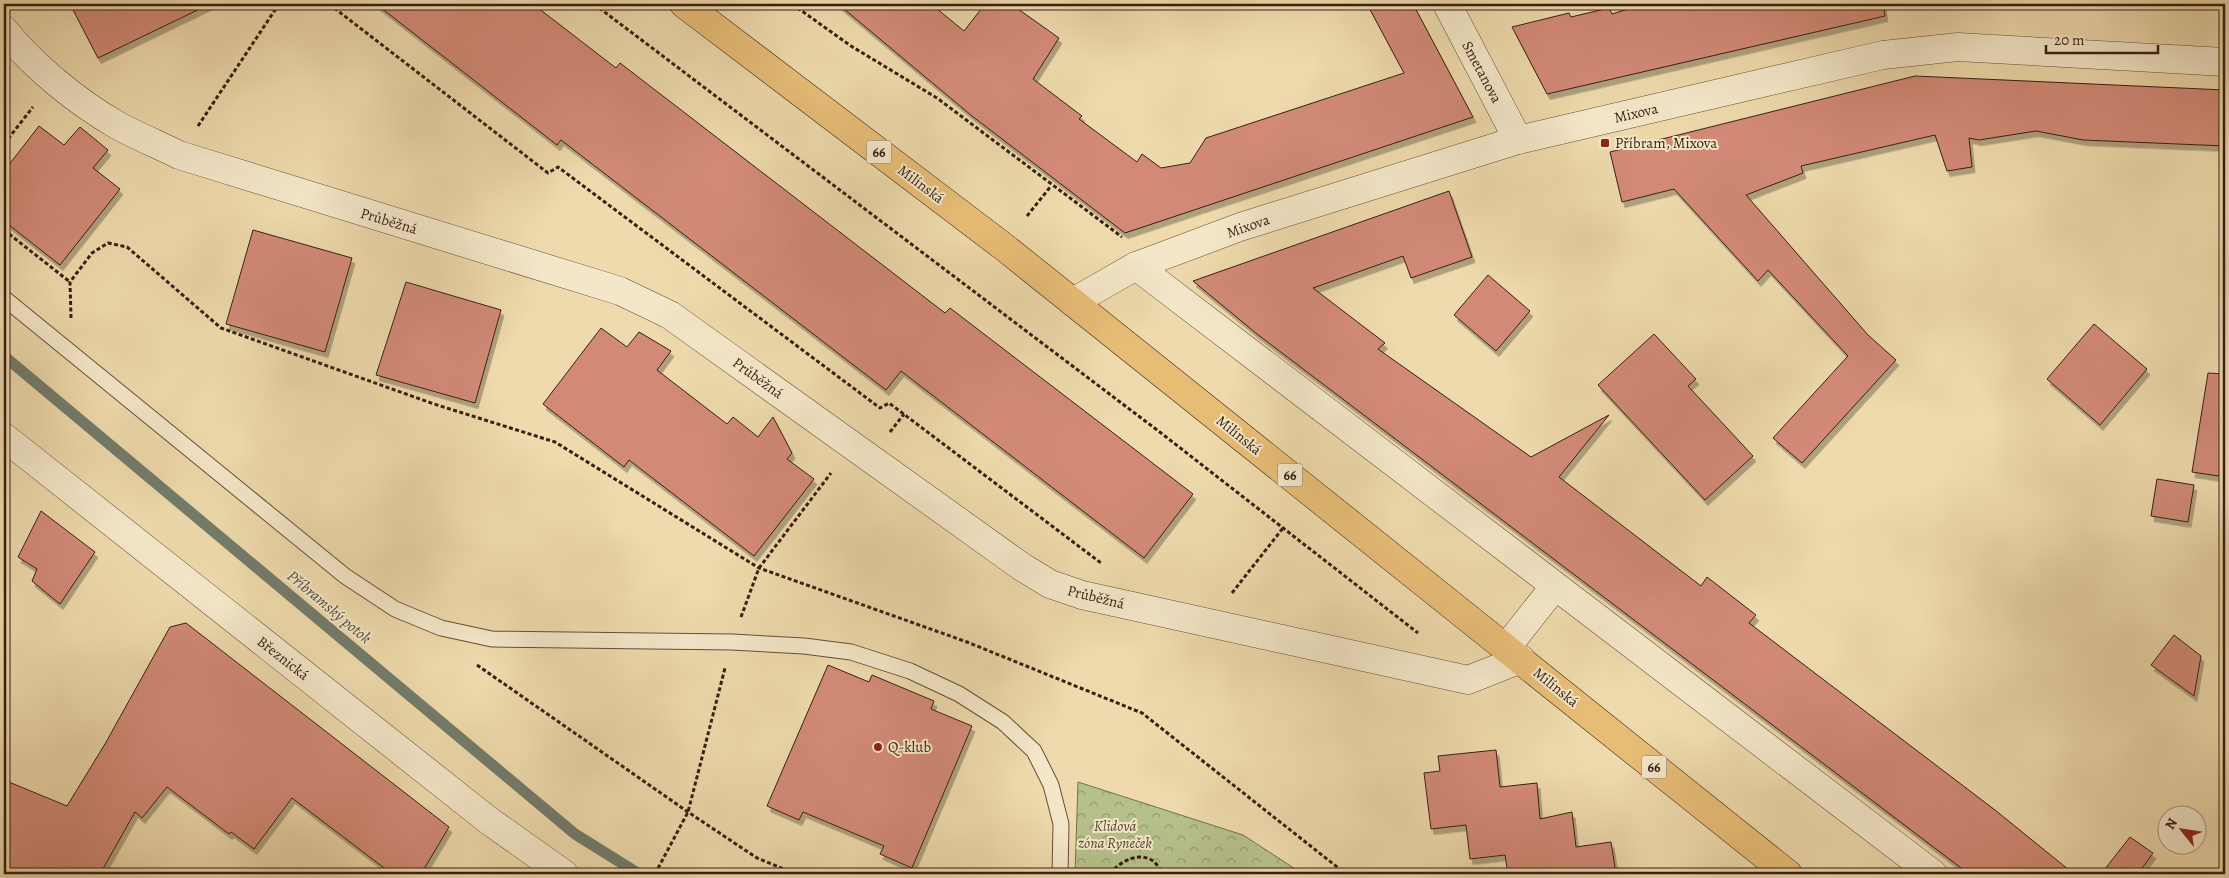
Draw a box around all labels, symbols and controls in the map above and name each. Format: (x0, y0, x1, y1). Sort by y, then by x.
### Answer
scale bar (2046, 22, 2159, 54)
text: 20 m (2054, 30, 2085, 50)
street label: Smetanova (1457, 37, 1507, 107)
street label: Mixova (1612, 98, 1660, 128)
place label: Příbram, Mixova (1615, 133, 1717, 153)
marker: Příbram, Mixova (1599, 137, 1611, 149)
road number: 66 (866, 140, 892, 163)
street label: Milínská (894, 160, 948, 208)
street label: Průběžná (358, 203, 420, 239)
street label: Mixova (1224, 209, 1272, 243)
street label: Průběžná (728, 353, 788, 403)
street label: Milínská (1212, 411, 1266, 459)
road number: 66 (1278, 464, 1302, 486)
water label: Příbramský potok (282, 565, 376, 649)
street label: Průběžná (1065, 580, 1127, 614)
street label: Březnická (253, 631, 313, 685)
street label: Milínská (1529, 663, 1583, 711)
place label: Q-klub (888, 737, 931, 757)
marker: Q-klub (872, 741, 884, 753)
road number: 66 (1642, 756, 1666, 779)
north arrow (2156, 806, 2206, 856)
text: N (2160, 815, 2182, 833)
park label: Klidová zóna Ryneček (1077, 816, 1152, 853)

